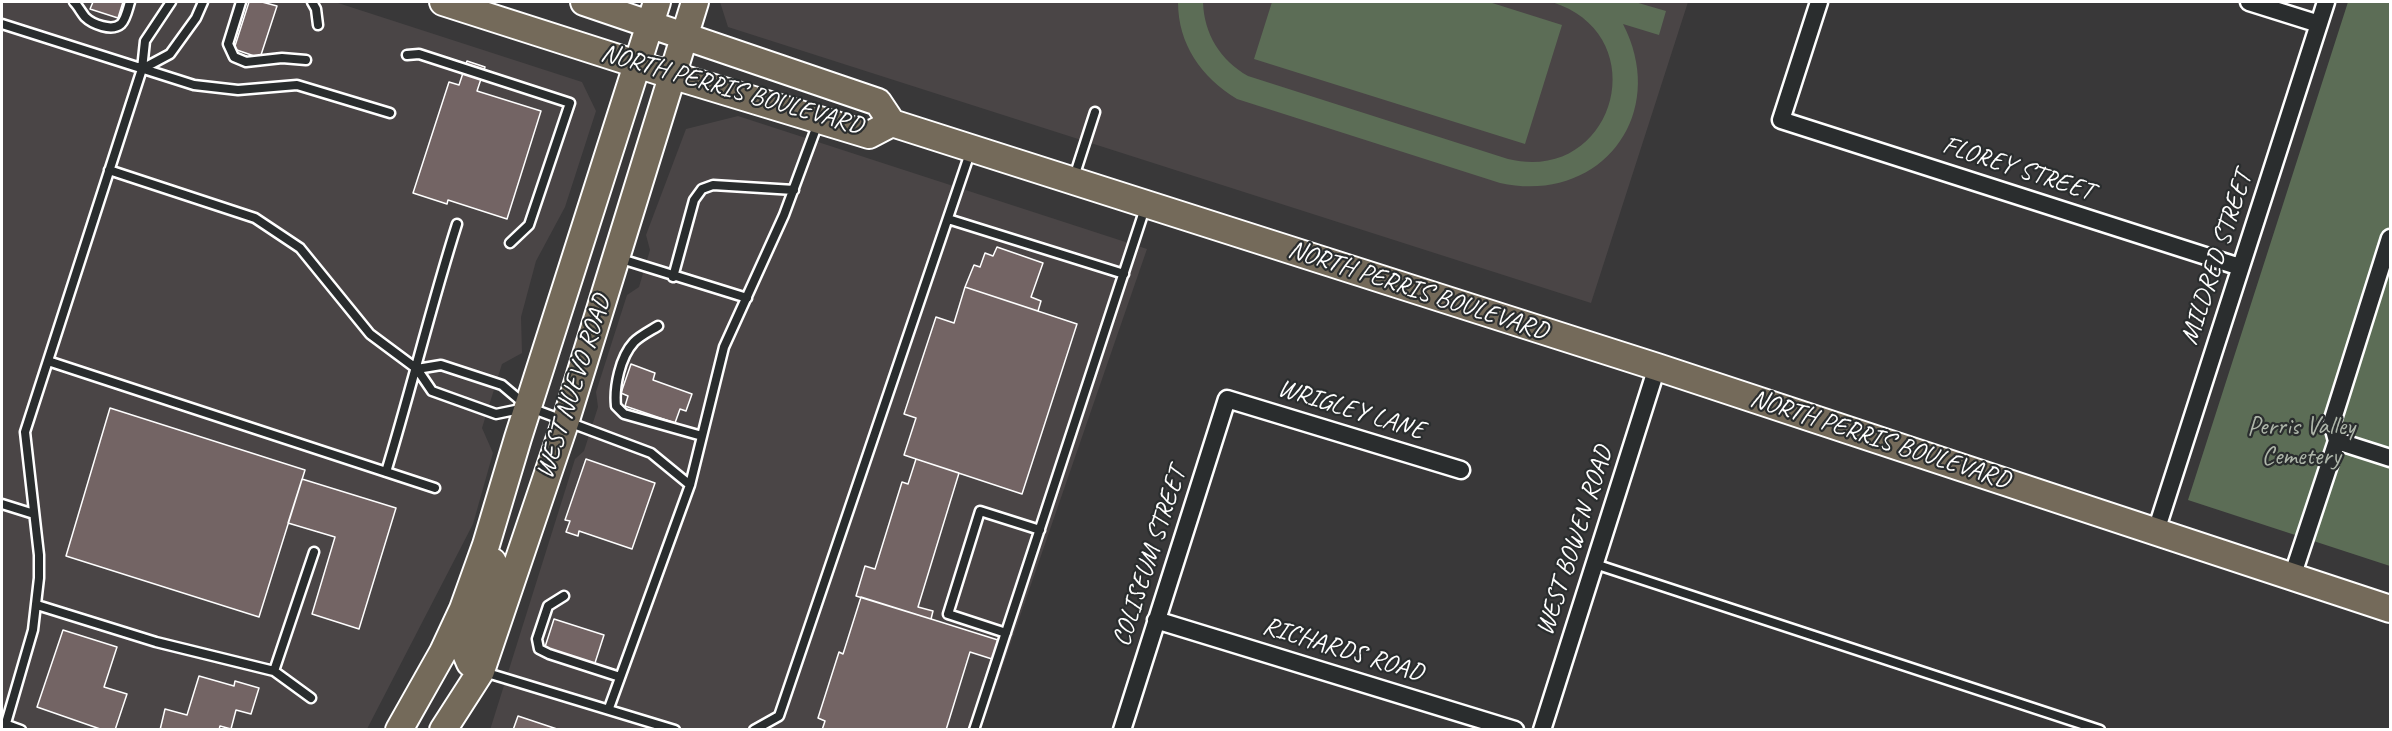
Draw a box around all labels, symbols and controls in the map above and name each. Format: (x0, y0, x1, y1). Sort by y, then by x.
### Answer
street label: NORTH PERRIS BOULEVARD (597, 38, 867, 142)
street label: FLOREY STREET (1939, 130, 2097, 208)
street label: MILDRED STREET (2174, 167, 2260, 349)
street label: NORTH PERRIS BOULEVARD (1284, 234, 1552, 348)
street label: WEST NUEVO ROAD (530, 291, 618, 483)
street label: WRIGLEY LANE (1274, 373, 1428, 447)
street label: NORTH PERRIS BOULEVARD (1746, 383, 2014, 497)
park label: Perris Valley Cemetery (2247, 411, 2355, 472)
street label: WEST BOWEN ROAD (1530, 442, 1620, 640)
street label: COLISEUM STREET (1106, 463, 1194, 651)
street label: RICHARDS ROAD (1259, 611, 1427, 689)

